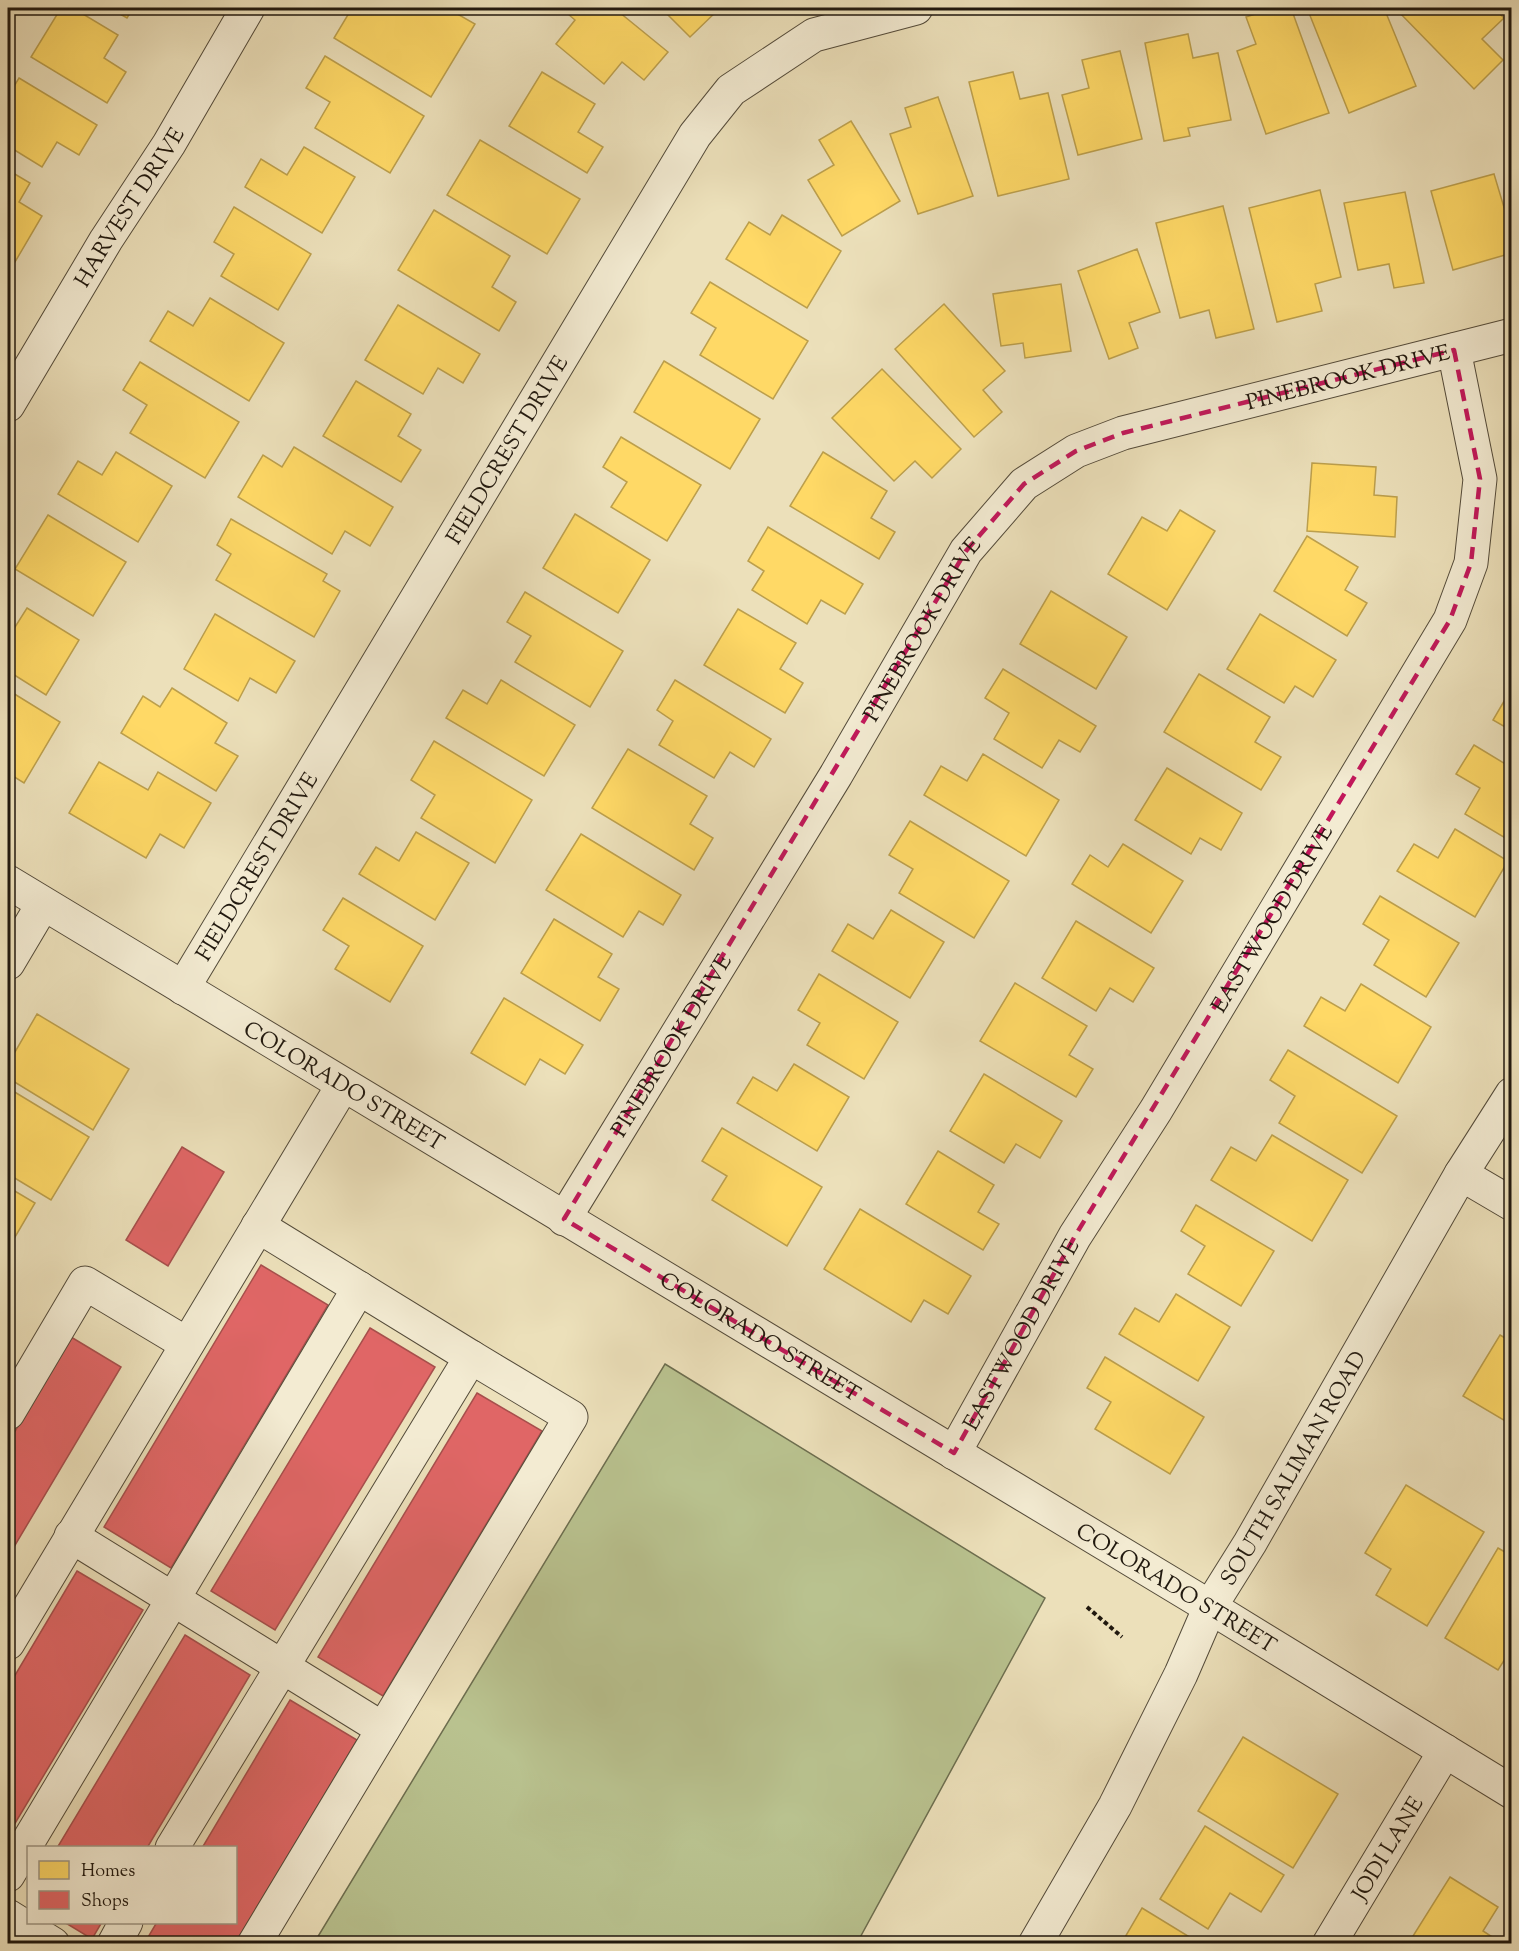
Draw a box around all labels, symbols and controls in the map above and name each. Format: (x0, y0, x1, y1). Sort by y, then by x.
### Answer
street label: HARVEST DRIVE (68, 122, 194, 294)
street label: PINEBROOK DRIVE (1243, 338, 1454, 420)
street label: FIELDCREST DRIVE (440, 351, 578, 552)
street label: PINEBROOK DRIVE (857, 531, 990, 729)
street label: FIELDCREST DRIVE (190, 767, 328, 968)
street label: EASTWOOD DRIVE (1205, 819, 1343, 1020)
street label: PINEBROOK DRIVE (605, 949, 741, 1144)
street label: COLORADO STREET (236, 1015, 450, 1161)
street label: EASTWOOD DRIVE (957, 1234, 1089, 1437)
street label: COLORADO STREET (653, 1266, 866, 1412)
street label: SOUTH SALIMAN ROAD (1214, 1346, 1376, 1593)
street label: COLORADO STREET (1069, 1517, 1282, 1663)
street label: JODI LANE (1345, 1791, 1433, 1909)
legend (27, 1846, 237, 1924)
text: Homes (81, 1859, 135, 1885)
text: Shops (81, 1889, 129, 1915)

